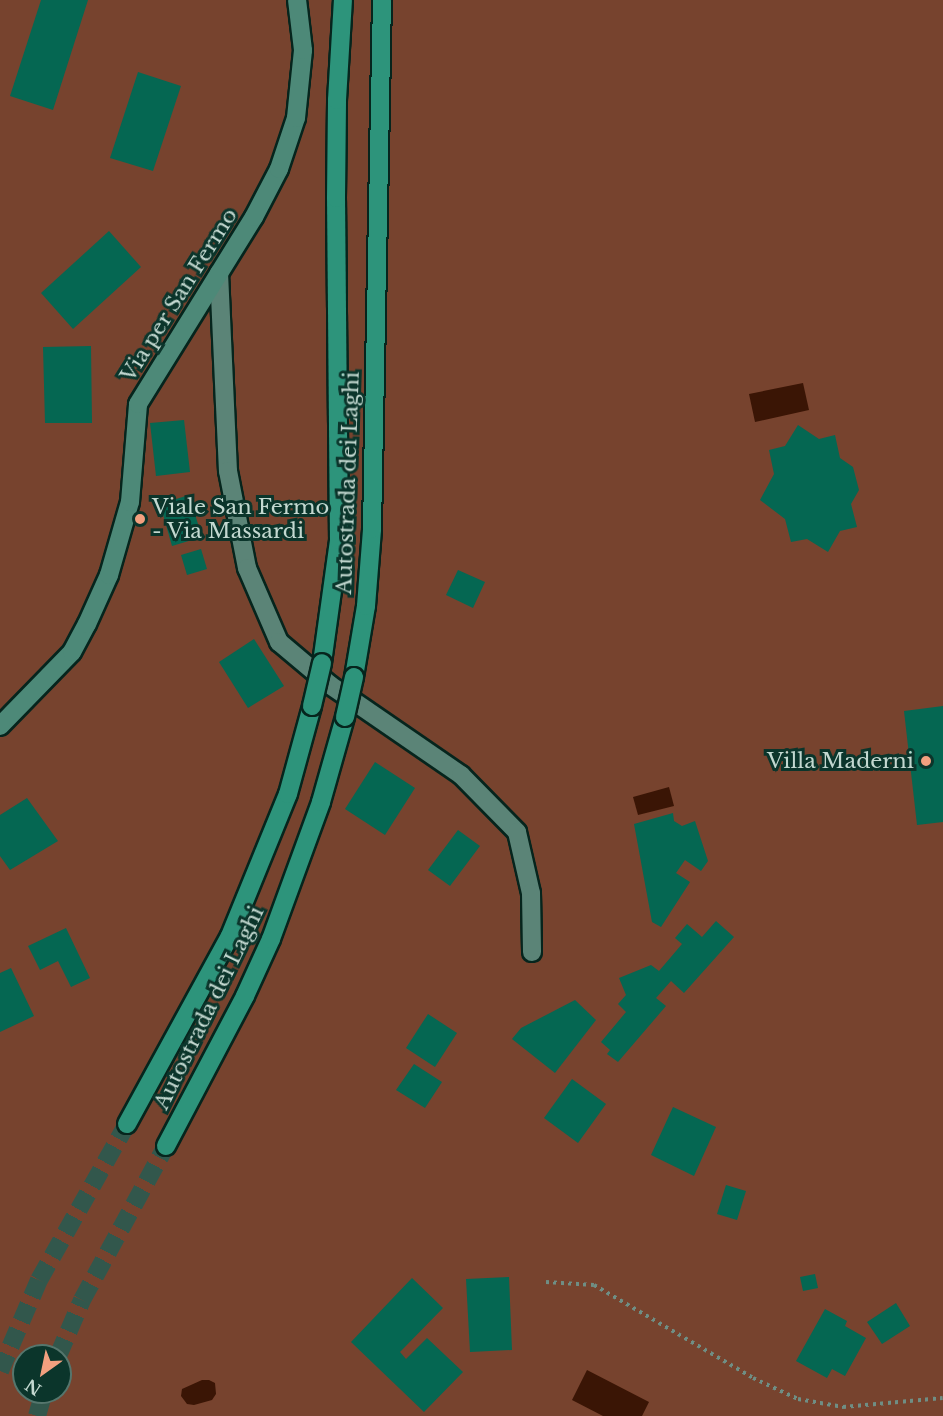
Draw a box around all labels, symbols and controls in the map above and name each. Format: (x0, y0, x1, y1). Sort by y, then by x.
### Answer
street label: Via per San Fermo (115, 203, 243, 387)
street label: Autostrada dei Laghi (332, 371, 364, 595)
place label: Viale San Fermo - Via Massardi (152, 494, 329, 544)
marker: Viale San Fermo - Via Massardi (133, 512, 147, 526)
place label: Villa Maderni (767, 748, 914, 774)
marker: Villa Maderni (919, 754, 933, 768)
street label: Autostrada dei Laghi (149, 902, 269, 1114)
north arrow (12, 1344, 72, 1404)
text: N (22, 1375, 45, 1400)

